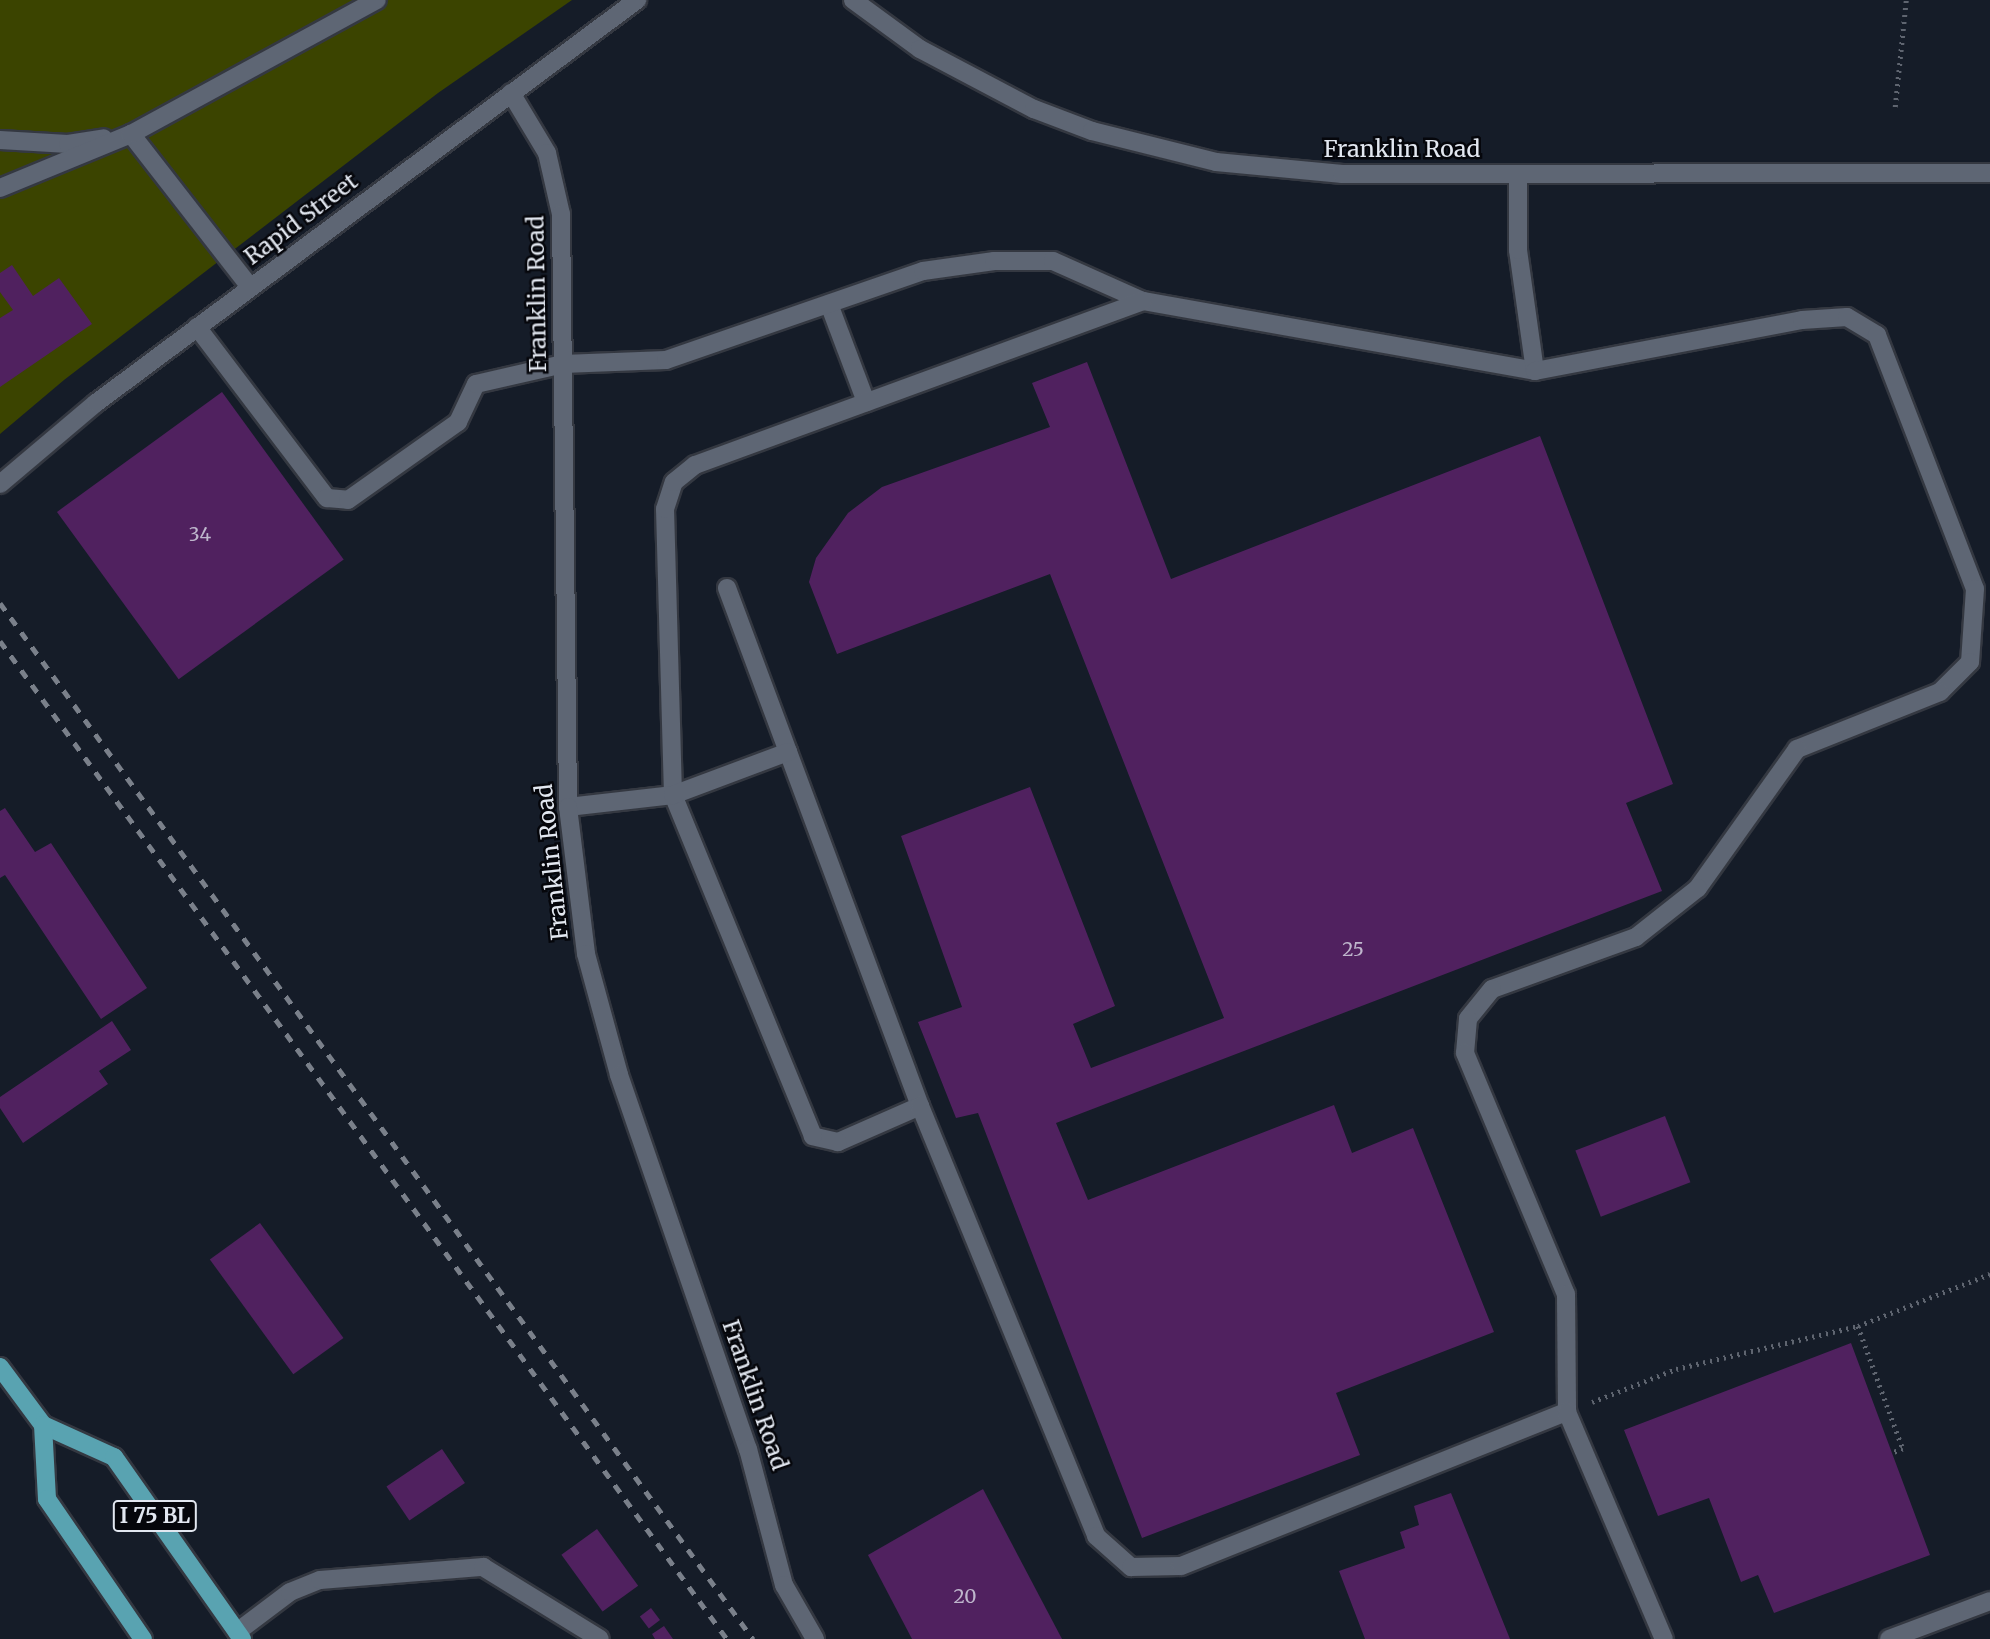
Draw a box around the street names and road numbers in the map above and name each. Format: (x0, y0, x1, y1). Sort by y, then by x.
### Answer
street label: Franklin Road (1324, 135, 1480, 163)
street label: Rapid Street (239, 167, 363, 271)
street label: Franklin Road (522, 215, 552, 373)
street label: Franklin Road (530, 783, 574, 941)
street label: Franklin Road (716, 1316, 794, 1474)
road number: I 75 BL (111, 1498, 199, 1534)

